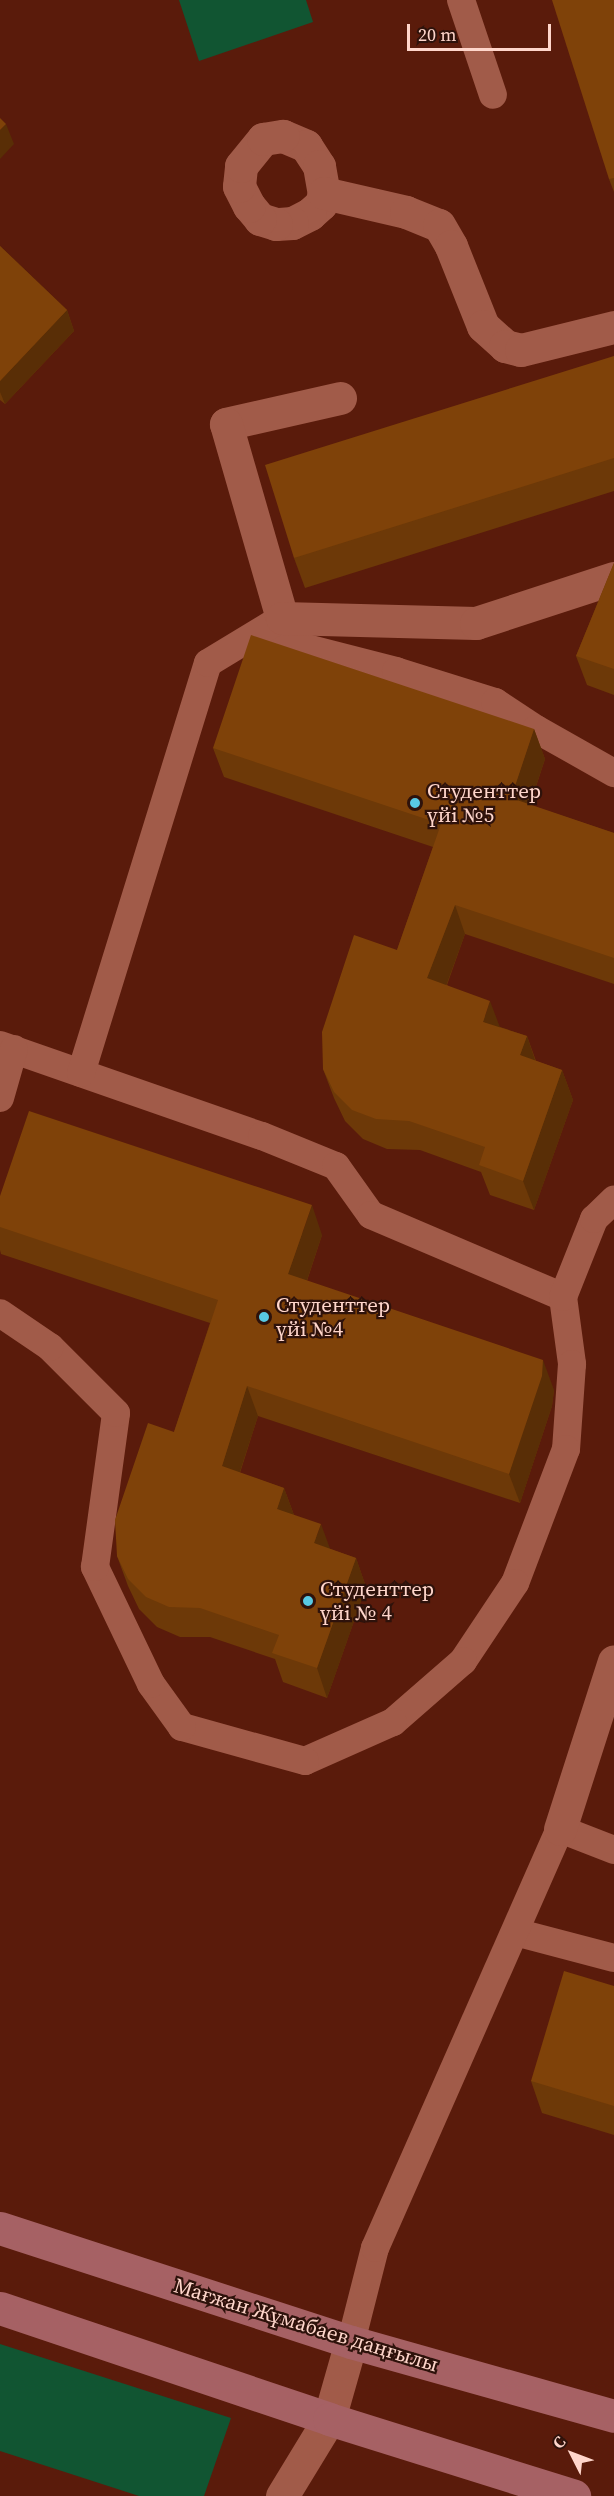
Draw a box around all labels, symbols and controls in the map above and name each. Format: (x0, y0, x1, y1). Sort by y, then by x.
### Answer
scale bar (410, 12, 554, 50)
text: 20 m (418, 22, 456, 47)
place label: Студенттер үйі №5 (427, 778, 541, 828)
marker: Студенттер үйі №5 (408, 796, 422, 810)
place label: Студенттер үйі №4 (276, 1292, 390, 1342)
marker: Студенттер үйі №4 (257, 1310, 271, 1324)
place label: Студенттер үйі № 4 (320, 1576, 434, 1626)
marker: Студенттер үйі № 4 (301, 1594, 315, 1608)
street label: Мағжан Жұмабаев даңғылы (171, 2273, 441, 2377)
north arrow (542, 2424, 602, 2484)
text: С (547, 2431, 570, 2453)

